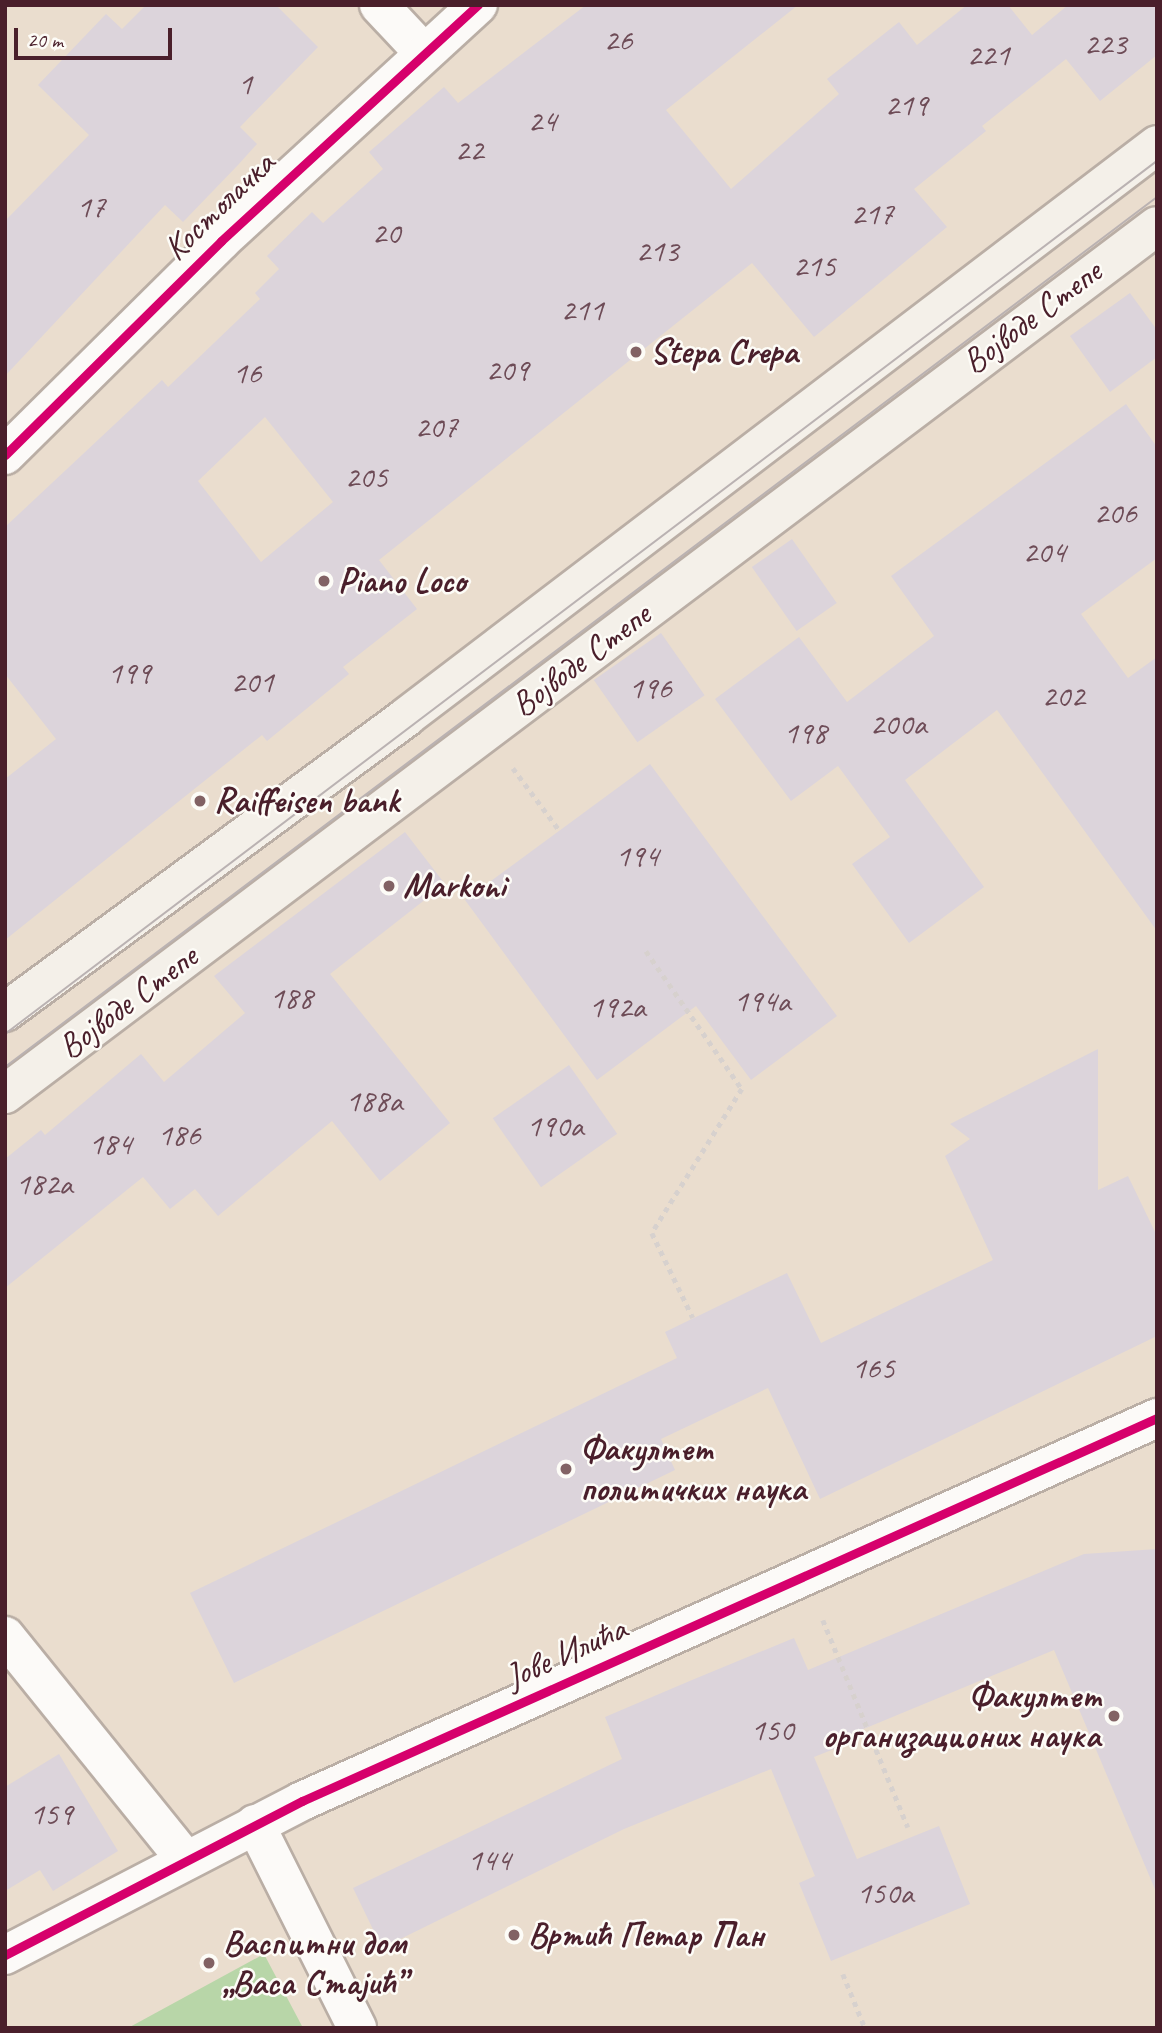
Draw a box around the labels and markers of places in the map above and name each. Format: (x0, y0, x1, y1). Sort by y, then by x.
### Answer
place label: Stepa Crepa (650, 331, 796, 373)
marker: Stepa Crepa (628, 344, 644, 360)
place label: Piano Loco (338, 560, 466, 602)
marker: Piano Loco (316, 573, 332, 589)
place label: Raiffeisen bank (214, 780, 400, 822)
marker: Raiffeisen bank (192, 793, 208, 809)
place label: Markoni (403, 865, 505, 907)
marker: Markoni (381, 878, 397, 894)
place label: Факултет политичких наука (580, 1428, 806, 1510)
marker: Факултет политичких наука (558, 1461, 574, 1477)
place label: Факултет организационих наука (823, 1675, 1100, 1757)
marker: Факултет организационих наука (1106, 1708, 1122, 1724)
place label: Вртић Петар Пан (528, 1914, 761, 1956)
place label: Васпитни дом „Васа Стајић” (223, 1922, 409, 2004)
marker: Вртић Петар Пан (506, 1927, 522, 1943)
marker: Васпитни дом „Васа Стајић” (201, 1955, 217, 1971)

